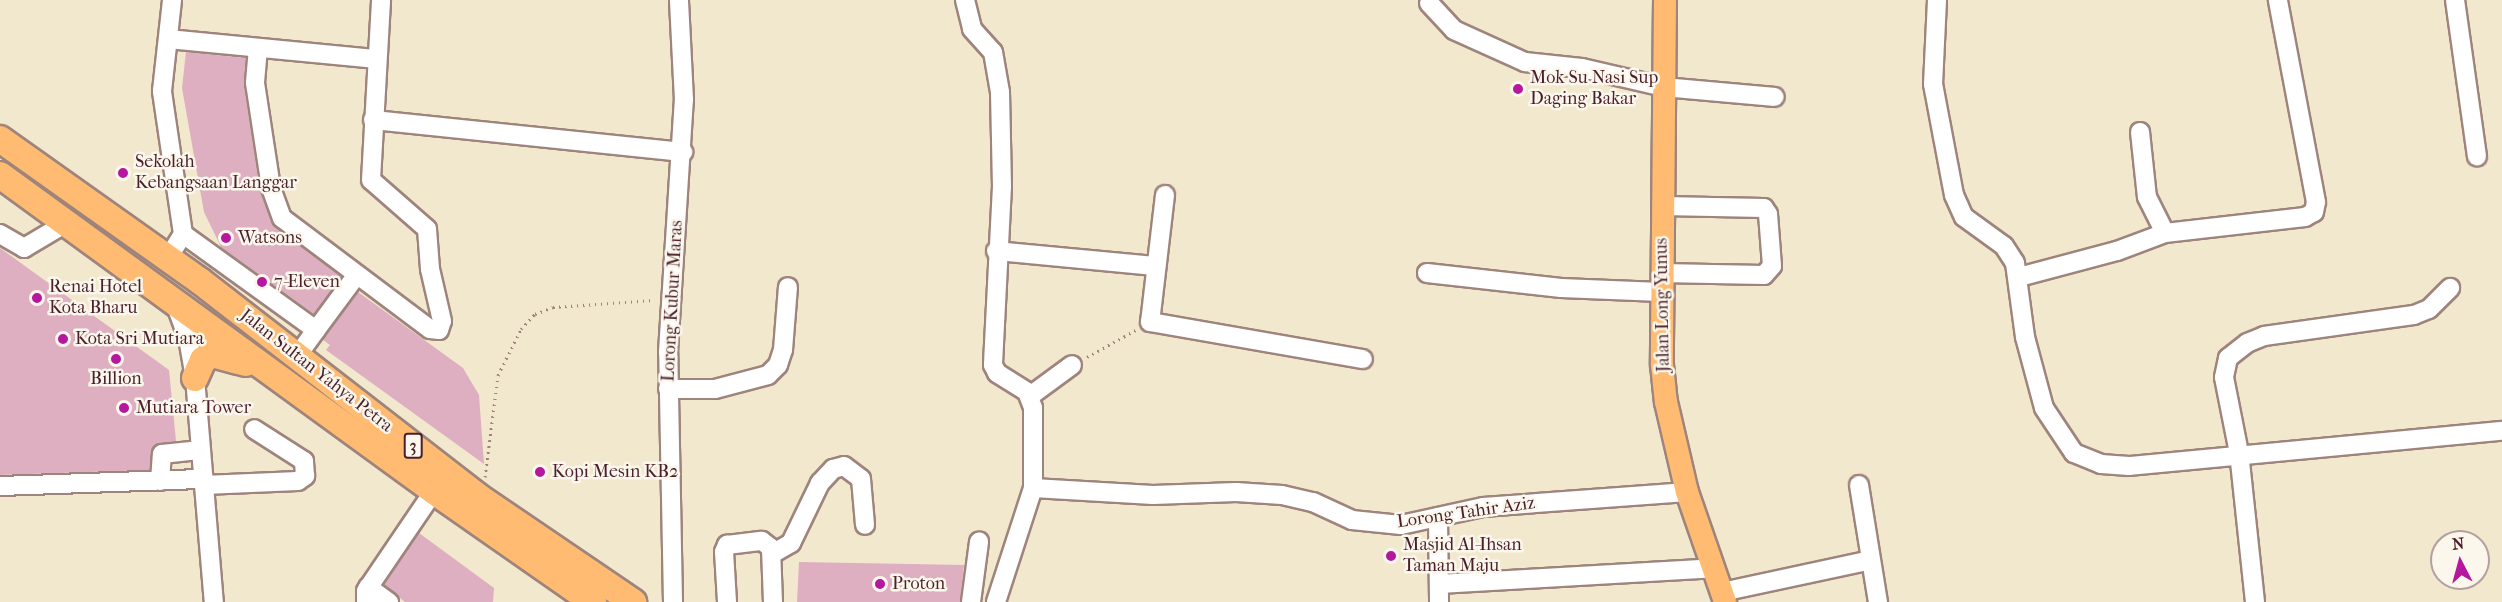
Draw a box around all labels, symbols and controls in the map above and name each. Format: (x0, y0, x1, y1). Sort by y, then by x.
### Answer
place label: Mok Su Nasi Sup Daging Bakar (1530, 68, 1658, 110)
marker: Mok Su Nasi Sup Daging Bakar (1511, 82, 1525, 96)
place label: Sekolah Kebangsaan Langgar (135, 152, 297, 195)
marker: Sekolah Kebangsaan Langgar (116, 166, 130, 180)
street label: Lorong Kubur Maras (658, 220, 688, 382)
place label: Watsons (238, 227, 302, 249)
marker: Watsons (219, 231, 233, 245)
street label: Jalan Long Yunus (1651, 238, 1675, 372)
place label: 7-Eleven (274, 271, 340, 293)
marker: 7-Eleven (255, 275, 269, 289)
place label: Renai Hotel Kota Bharu (49, 277, 142, 320)
marker: Renai Hotel Kota Bharu (30, 291, 44, 305)
street label: Jalan Sultan Yahya Petra (235, 305, 397, 437)
place label: Kota Sri Mutiara (75, 328, 204, 350)
marker: Kota Sri Mutiara (56, 332, 70, 346)
marker: Billion (109, 352, 123, 366)
place label: Billion (90, 368, 142, 390)
place label: Mutiara Tower (136, 397, 251, 419)
marker: Mutiara Tower (117, 401, 131, 415)
road number: 3 (402, 433, 424, 459)
place label: Kopi Mesin KB2 (552, 461, 678, 483)
marker: Kopi Mesin KB2 (533, 465, 547, 479)
street label: Lorong Tahir Aziz (1396, 493, 1536, 533)
north arrow (2430, 530, 2490, 590)
text: N (2451, 534, 2465, 554)
place label: Masjid Al-Ihsan Taman Maju (1403, 535, 1522, 578)
marker: Masjid Al-Ihsan Taman Maju (1384, 549, 1398, 563)
place label: Proton (892, 573, 945, 595)
marker: Proton (873, 577, 887, 591)

